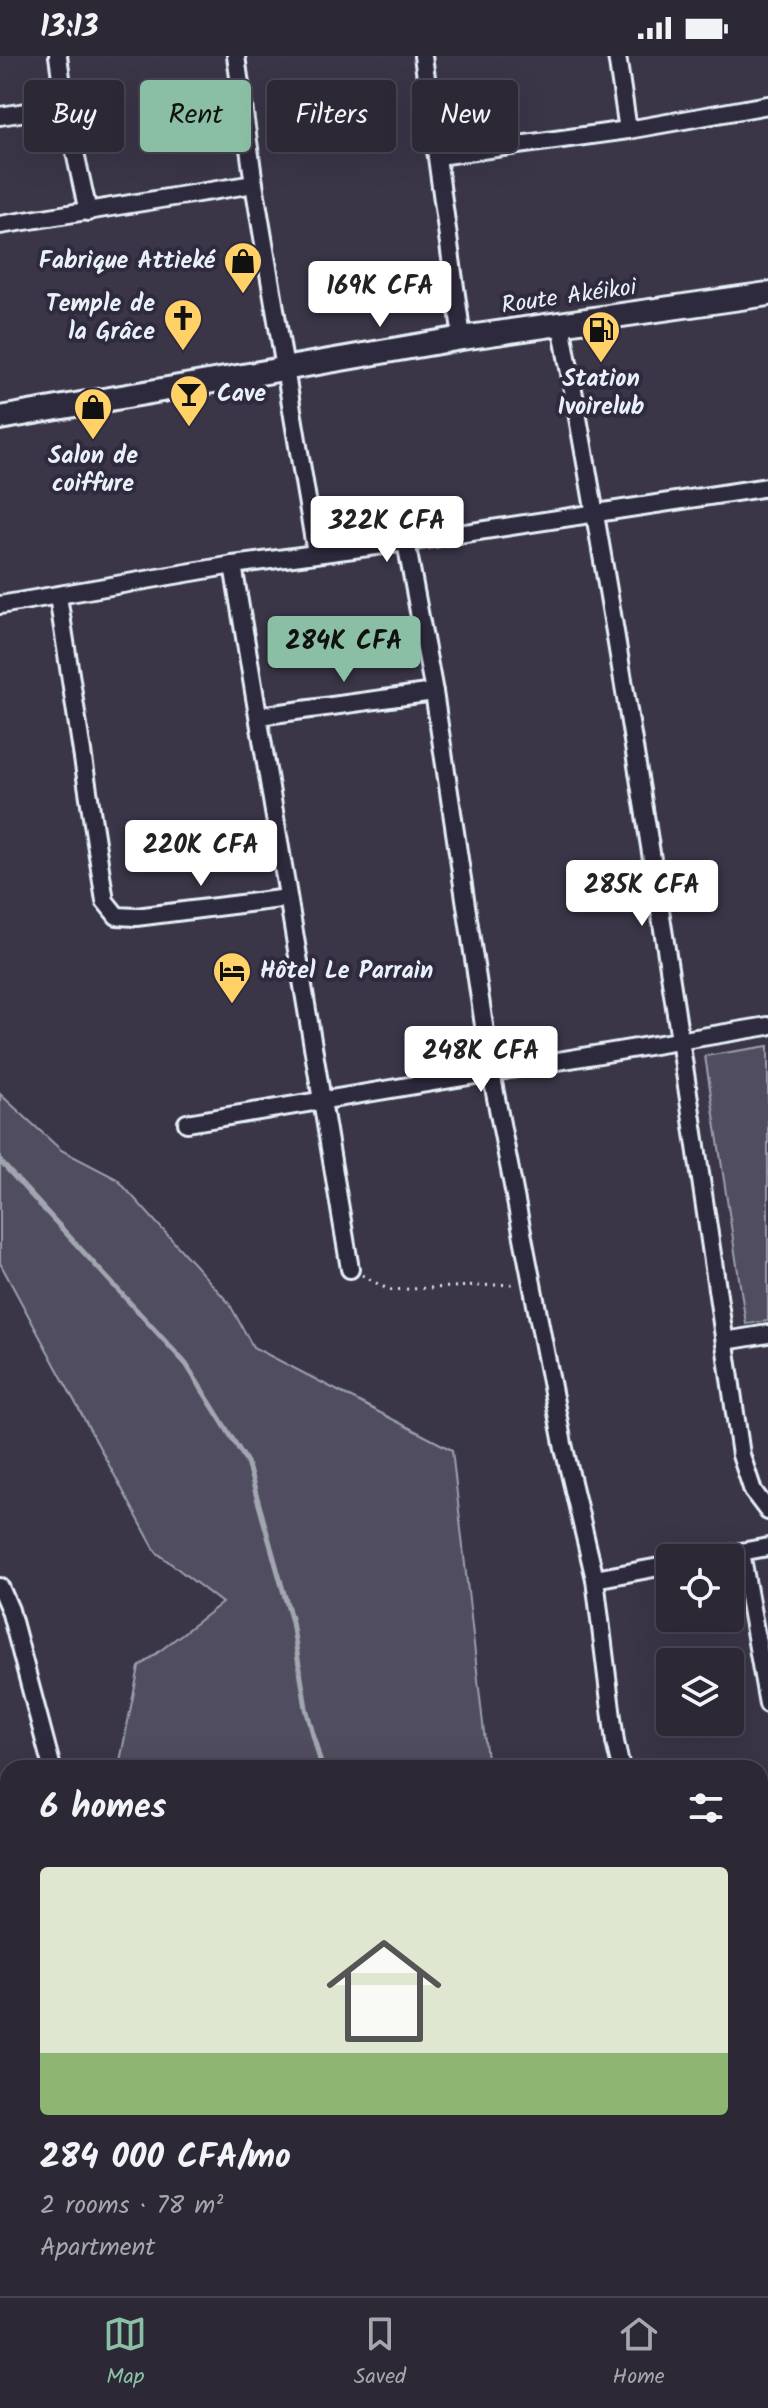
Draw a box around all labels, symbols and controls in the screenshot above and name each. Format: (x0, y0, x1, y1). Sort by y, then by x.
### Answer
text: 13:13 (40, 4, 98, 52)
chip: Buy (24, 80, 124, 152)
chip: Rent (140, 80, 251, 152)
chip: Filters (267, 80, 396, 152)
chip: New (412, 80, 518, 152)
shop icon: Fabrique Attieké (222, 240, 264, 295)
place label: Fabrique Attieké (39, 242, 216, 281)
pin: 169K CFA (297, 261, 463, 329)
text: 169K CFA (326, 266, 434, 308)
street label: Route Akéikoi (499, 268, 640, 326)
place label: Temple de la Grâce (46, 285, 155, 352)
church icon: Temple de la Grâce (162, 297, 204, 352)
fuel station icon: Station Ivoirelub (580, 309, 622, 364)
place label: Station Ivoirelub (558, 360, 645, 427)
bar icon: Cave (168, 373, 210, 428)
place label: Cave (217, 375, 266, 414)
shop icon: Salon de coiffure (72, 386, 114, 441)
place label: Salon de coiffure (48, 437, 138, 504)
pin: 322K CFA (304, 496, 470, 564)
text: 322K CFA (329, 501, 445, 543)
pin: 284K CFA (261, 616, 427, 684)
text: 284K CFA (286, 621, 402, 663)
pin: 220K CFA (118, 820, 284, 888)
text: 220K CFA (143, 825, 259, 867)
pin: 285K CFA (559, 860, 725, 928)
text: 285K CFA (584, 865, 700, 907)
hotel icon: Hôtel Le Parrain (211, 950, 253, 1005)
place label: Hôtel Le Parrain (260, 952, 433, 991)
pin: 248K CFA (398, 1026, 564, 1094)
text: 248K CFA (423, 1031, 539, 1073)
map controls (656, 1544, 744, 1736)
button: locate (656, 1544, 744, 1632)
button: layers (656, 1648, 744, 1736)
text: 6 homes (40, 1781, 166, 1835)
icon: filters (684, 1786, 728, 1830)
icon: home (312, 1919, 456, 2063)
text: 284 000 CFA/mo (40, 2131, 291, 2185)
text: 2 rooms · 78 m² (40, 2185, 223, 2227)
text: Apartment (40, 2227, 155, 2269)
tab: Map (103, 2312, 147, 2395)
tab: Saved (354, 2312, 406, 2395)
tab: Home (613, 2312, 665, 2395)

